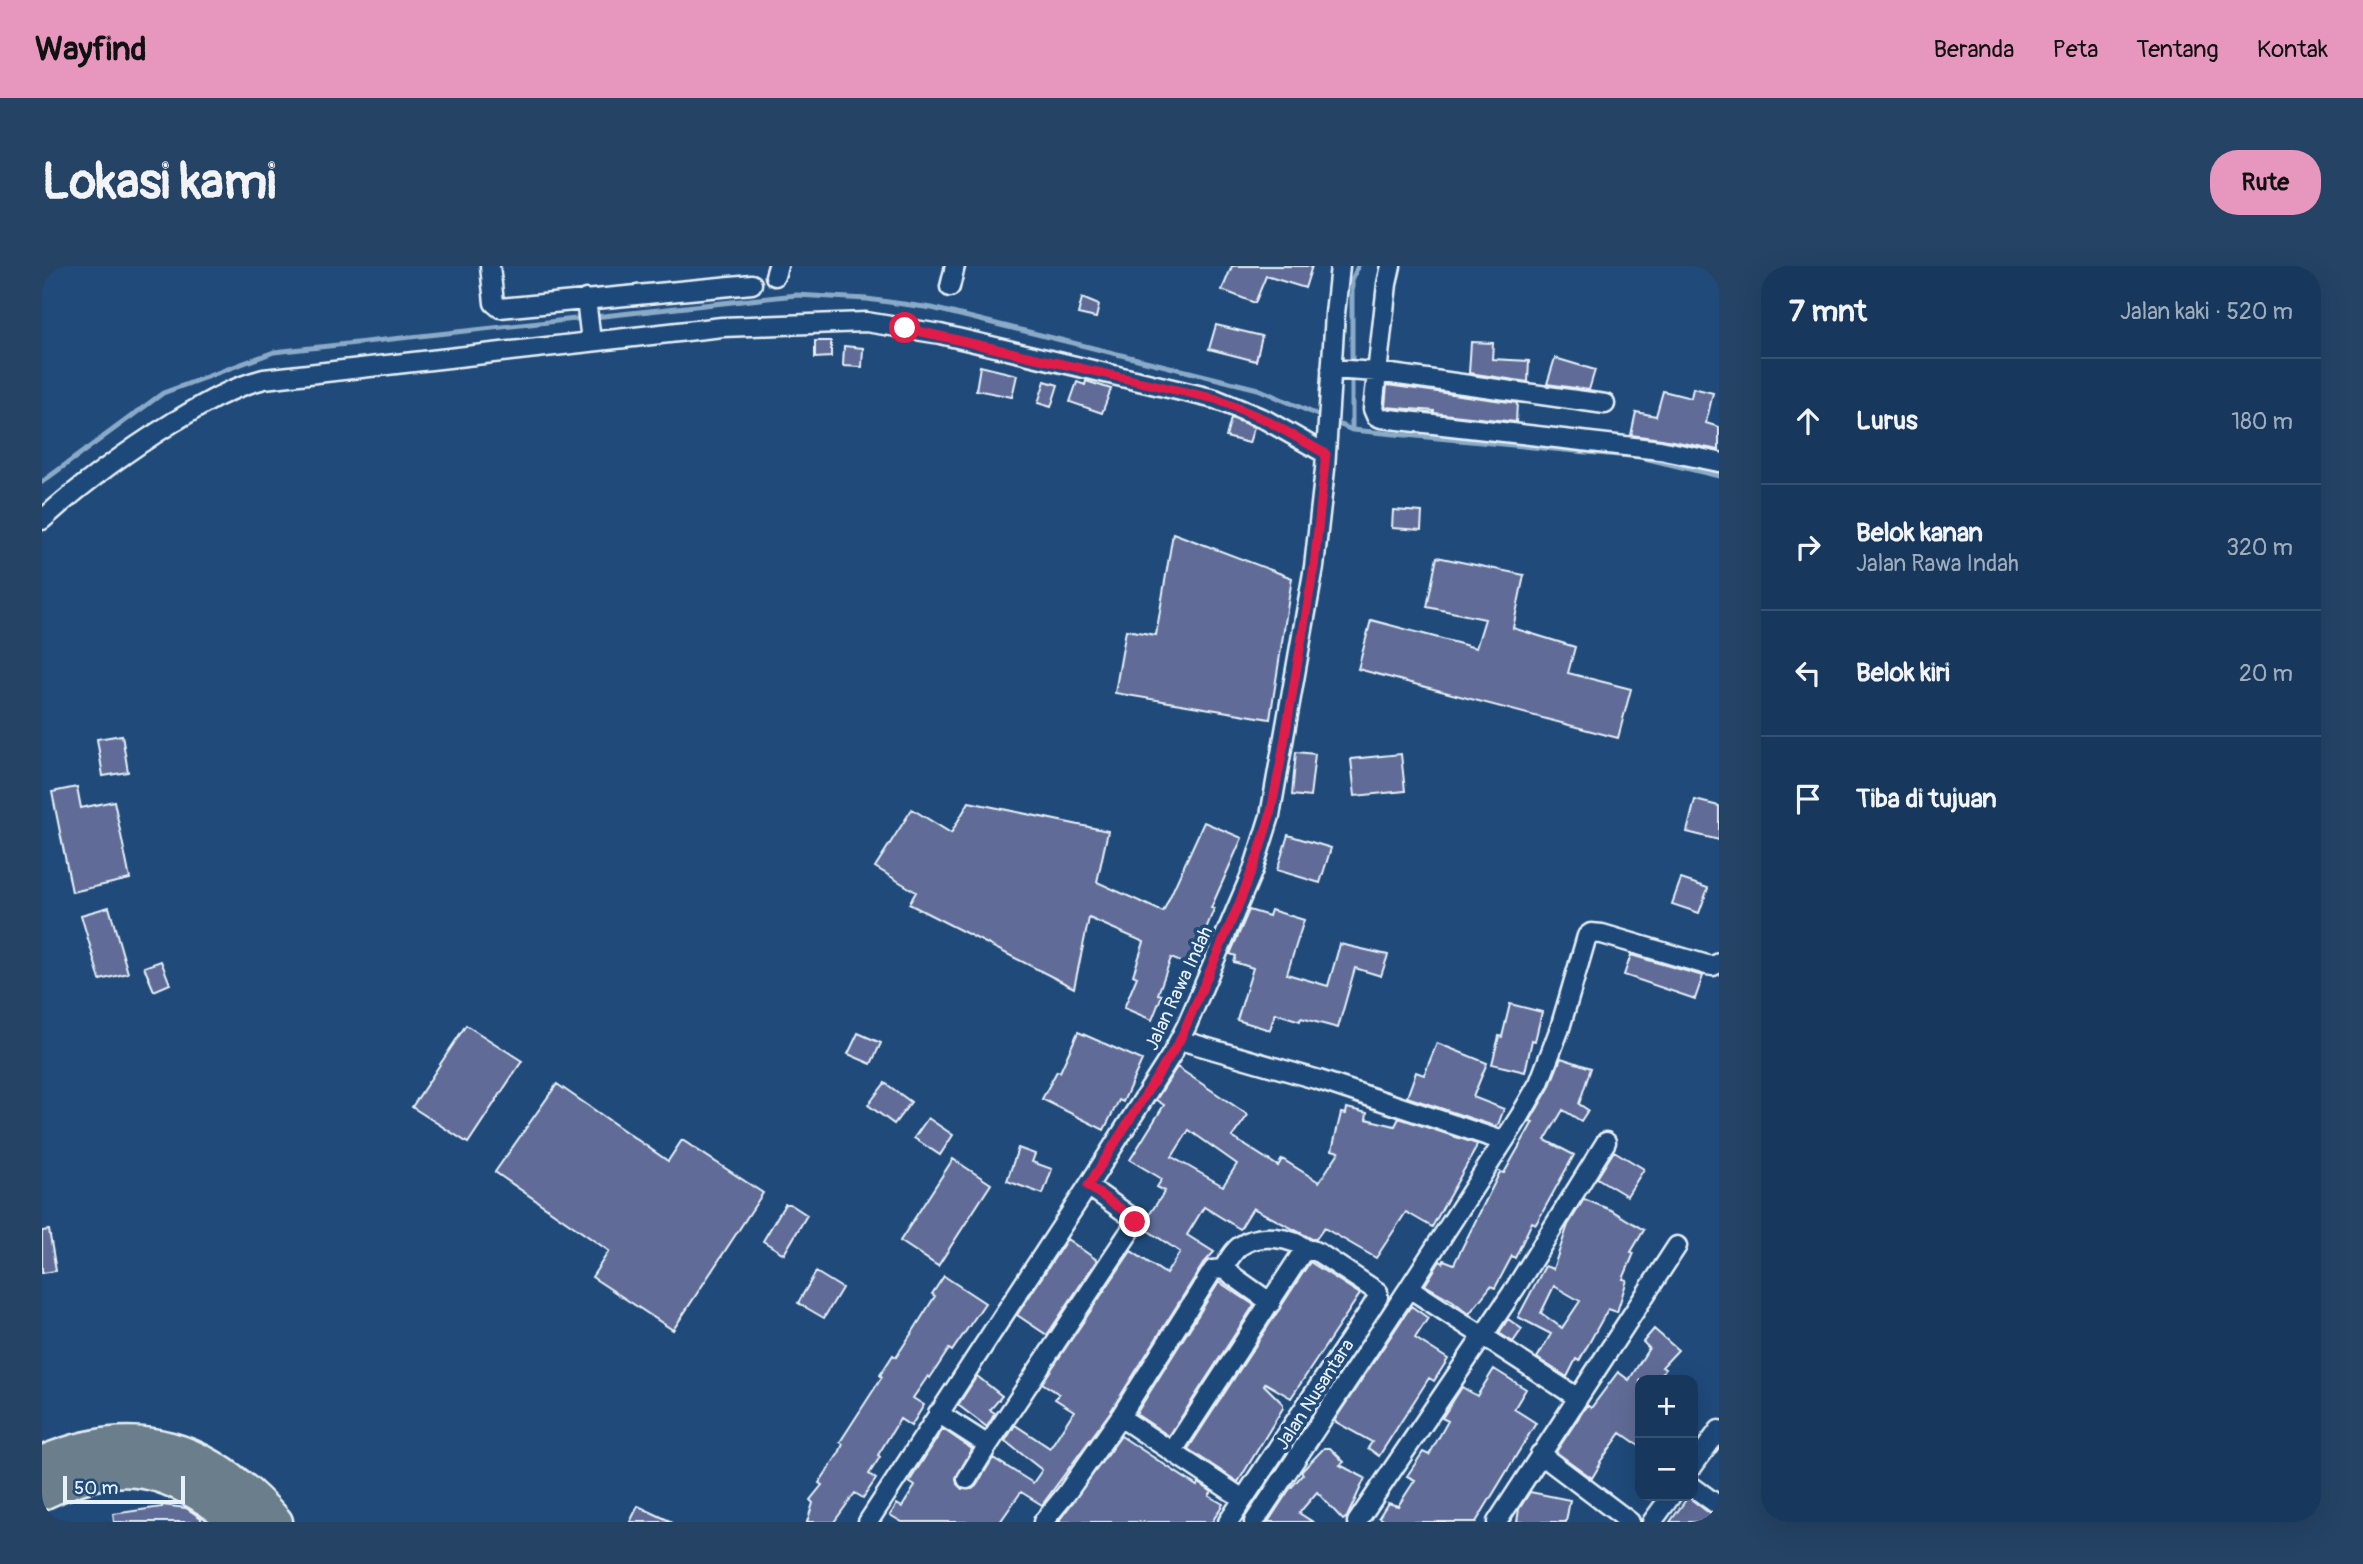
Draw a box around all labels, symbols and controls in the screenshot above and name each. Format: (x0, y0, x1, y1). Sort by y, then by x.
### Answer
text: Wayfind (35, 29, 147, 70)
text: Beranda (1933, 35, 2014, 64)
text: Peta (2052, 35, 2098, 64)
text: Tentang (2136, 35, 2219, 64)
text: Kontak (2257, 35, 2328, 64)
button: Rute (2210, 150, 2321, 215)
text: Lokasi kami (42, 152, 276, 213)
text: 7 mnt (1789, 293, 1867, 330)
text: Jalan kaki · 520 m (2120, 297, 2293, 326)
route start (889, 312, 920, 343)
icon: ahead (1789, 402, 1827, 440)
text: Lurus (1856, 405, 1918, 437)
text: 180 m (2231, 407, 2293, 436)
text: Belok kanan (1856, 517, 1983, 549)
icon: right (1789, 528, 1827, 566)
text: 320 m (2226, 533, 2293, 562)
text: Jalan Rawa Indah (1856, 549, 2019, 578)
icon: left (1789, 654, 1827, 692)
text: Belok kiri (1856, 657, 1950, 689)
text: 20 m (2239, 659, 2293, 688)
icon: arrive (1789, 780, 1827, 818)
text: Tiba di tujuan (1856, 783, 1997, 815)
street label: Jalan Rawa Indah (1140, 922, 1218, 1054)
route end (1119, 1206, 1150, 1237)
street label: Jalan Nusantara (1270, 1334, 1360, 1455)
map controls (1635, 1375, 1698, 1501)
button: + (1635, 1375, 1698, 1438)
button: − (1635, 1438, 1698, 1501)
scale bar (63, 1473, 186, 1505)
text: 50 m (74, 1476, 118, 1500)

